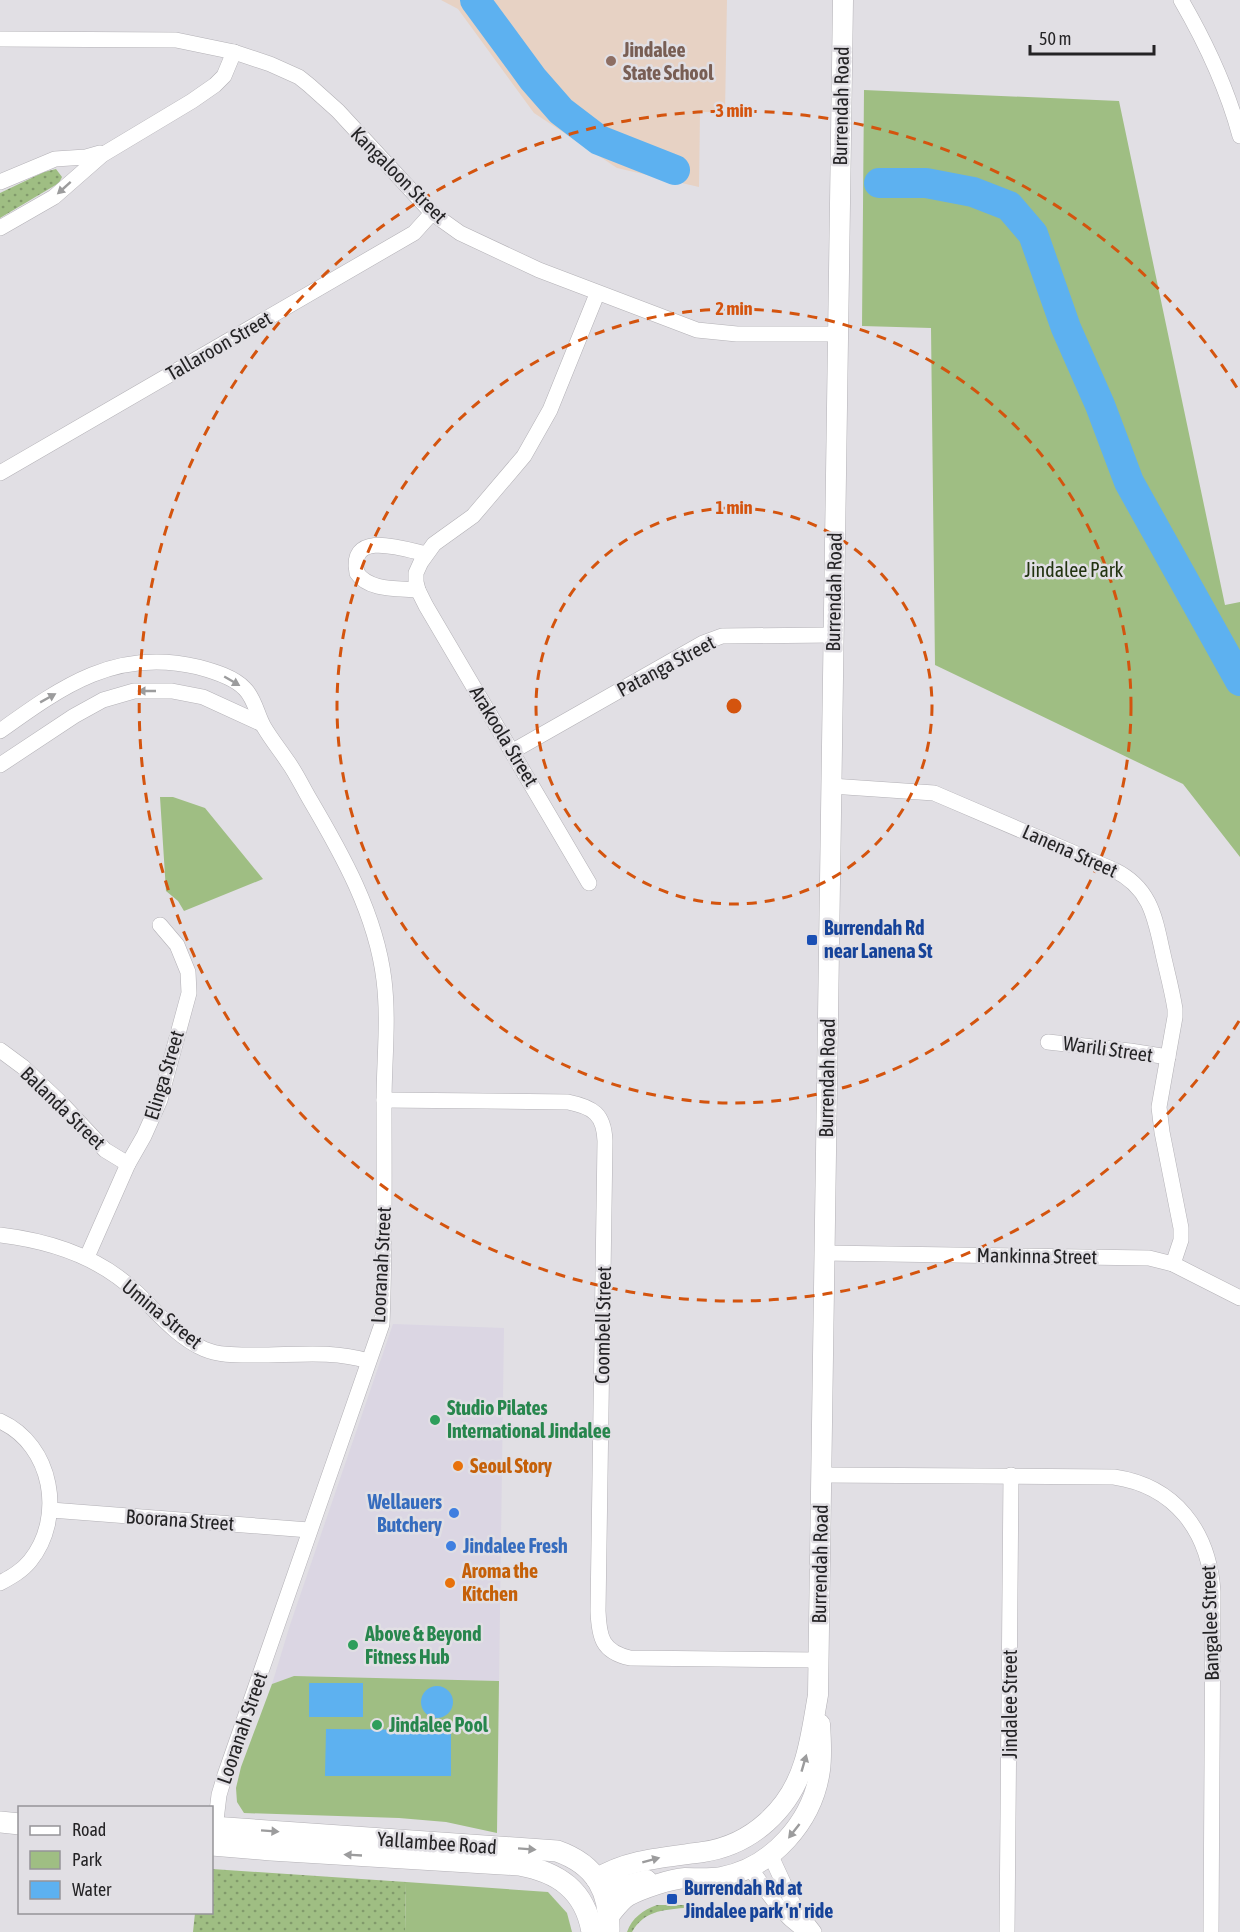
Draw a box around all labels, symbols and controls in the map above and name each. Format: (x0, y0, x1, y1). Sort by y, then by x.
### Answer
scale bar (1030, 18, 1154, 56)
text: 50 m (1039, 28, 1071, 49)
place label: Jindalee State School (622, 38, 714, 84)
street label: Burrendah Road (828, 46, 853, 166)
marker: Jindalee State School (604, 54, 618, 68)
text: 3 min (716, 100, 753, 121)
street label: Kangaloon Street (347, 122, 452, 228)
one-way arrow (57, 181, 72, 194)
text: 2 min (716, 298, 753, 319)
street label: Tallaroon Street (162, 306, 276, 385)
text: 1 min (716, 497, 753, 518)
street label: Burrendah Road (821, 532, 846, 652)
park label: Jindalee Park (1025, 558, 1124, 581)
street label: Patanga Street (613, 630, 719, 701)
one-way arrow (224, 676, 241, 686)
street label: Arakoola Street (465, 681, 544, 790)
one-way arrow (138, 686, 157, 696)
one-way arrow (40, 693, 57, 703)
centre of rings (724, 696, 744, 716)
street label: Lanena Street (1019, 819, 1121, 882)
place label: Burrendah Rd near Lanena St (824, 916, 933, 962)
marker: Burrendah Rd near Lanena St (805, 933, 819, 947)
street label: Burrendah Road (814, 1018, 839, 1138)
street label: Elinga Street (139, 1027, 188, 1122)
street label: Warili Street (1062, 1031, 1155, 1066)
street label: Balanda Street (16, 1062, 111, 1154)
street label: Looranah Street (366, 1206, 395, 1324)
street label: Mankinna Street (977, 1243, 1098, 1268)
street label: Coombell Street (590, 1266, 615, 1384)
street label: Umina Street (118, 1274, 207, 1353)
place label: Studio Pilates International Jindalee (447, 1396, 611, 1442)
marker: Studio Pilates International Jindalee (428, 1413, 442, 1427)
place label: Seoul Story (470, 1454, 553, 1477)
marker: Seoul Story (451, 1459, 465, 1473)
place label: Wellauers Butchery (366, 1490, 443, 1536)
street label: Boorana Street (125, 1504, 235, 1535)
street label: Burrendah Road (807, 1504, 832, 1624)
marker: Wellauers Butchery (447, 1506, 461, 1520)
place label: Jindalee Fresh (462, 1534, 568, 1557)
marker: Jindalee Fresh (444, 1539, 458, 1553)
place label: Aroma the Kitchen (461, 1559, 538, 1605)
street label: Bangalee Street (1196, 1565, 1223, 1681)
marker: Aroma the Kitchen (443, 1576, 457, 1590)
place label: Above & Beyond Fitness Hub (364, 1622, 481, 1668)
marker: Above & Beyond Fitness Hub (346, 1638, 360, 1652)
street label: Jindalee Street (998, 1649, 1021, 1759)
street label: Looranah Street (212, 1669, 271, 1787)
place label: Jindalee Pool (388, 1713, 489, 1736)
marker: Jindalee Pool (370, 1718, 384, 1732)
one-way arrow (800, 1754, 809, 1772)
legend (18, 1806, 213, 1914)
text: Road (72, 1819, 106, 1840)
one-way arrow (788, 1823, 800, 1838)
one-way arrow (260, 1826, 279, 1836)
street label: Yallambee Road (376, 1827, 498, 1858)
one-way arrow (518, 1844, 537, 1854)
text: Park (72, 1849, 102, 1870)
one-way arrow (344, 1851, 363, 1860)
one-way arrow (642, 1854, 660, 1864)
place label: Burrendah Rd at Jindalee park 'n' ride (683, 1876, 833, 1922)
text: Water (72, 1879, 112, 1900)
marker: Burrendah Rd at Jindalee park 'n' ride (665, 1892, 679, 1906)

